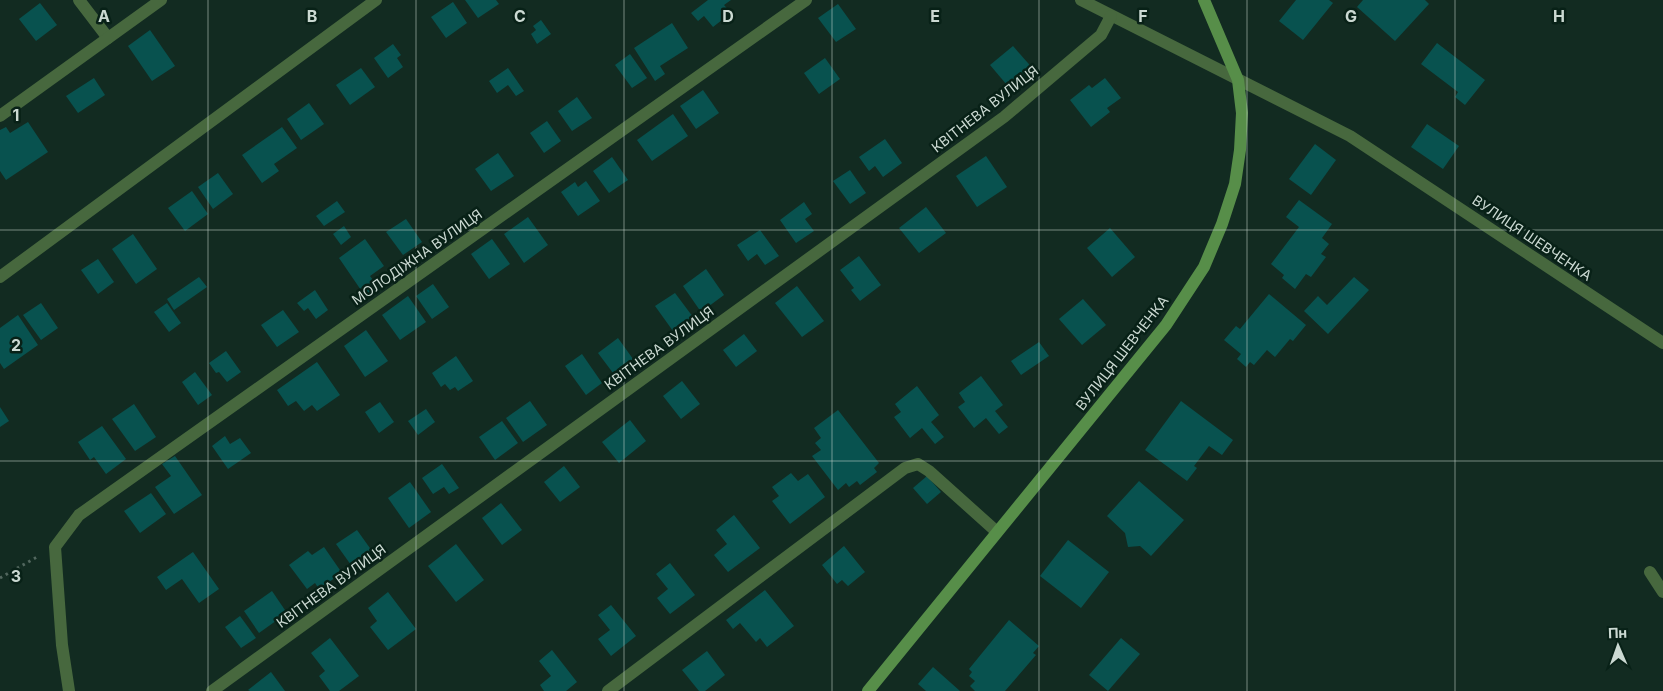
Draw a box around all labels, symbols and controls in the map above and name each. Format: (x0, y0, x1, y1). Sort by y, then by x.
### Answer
text: A (98, 6, 110, 26)
text: B (307, 6, 317, 26)
text: C (514, 6, 526, 26)
text: D (722, 6, 734, 26)
text: E (930, 6, 940, 26)
text: F (1138, 6, 1148, 26)
text: G (1345, 6, 1357, 26)
text: H (1553, 6, 1565, 26)
street label: КВІТНЕВА ВУЛИЦЯ (928, 62, 1042, 156)
text: 1 (13, 105, 19, 125)
street label: ВУЛИЦЯ ШЕВЧЕНКА (1469, 191, 1596, 284)
street label: МОЛОДІЖНА ВУЛИЦЯ (348, 205, 485, 308)
street label: ВУЛИЦЯ ШЕВЧЕНКА (1072, 292, 1172, 413)
street label: КВІТНЕВА ВУЛИЦЯ (601, 302, 717, 393)
text: 2 (11, 335, 21, 355)
street label: КВІТНЕВА ВУЛИЦЯ (273, 540, 389, 631)
text: 3 (11, 566, 21, 586)
north arrow (1593, 621, 1643, 671)
text: Пн (1608, 624, 1627, 641)

